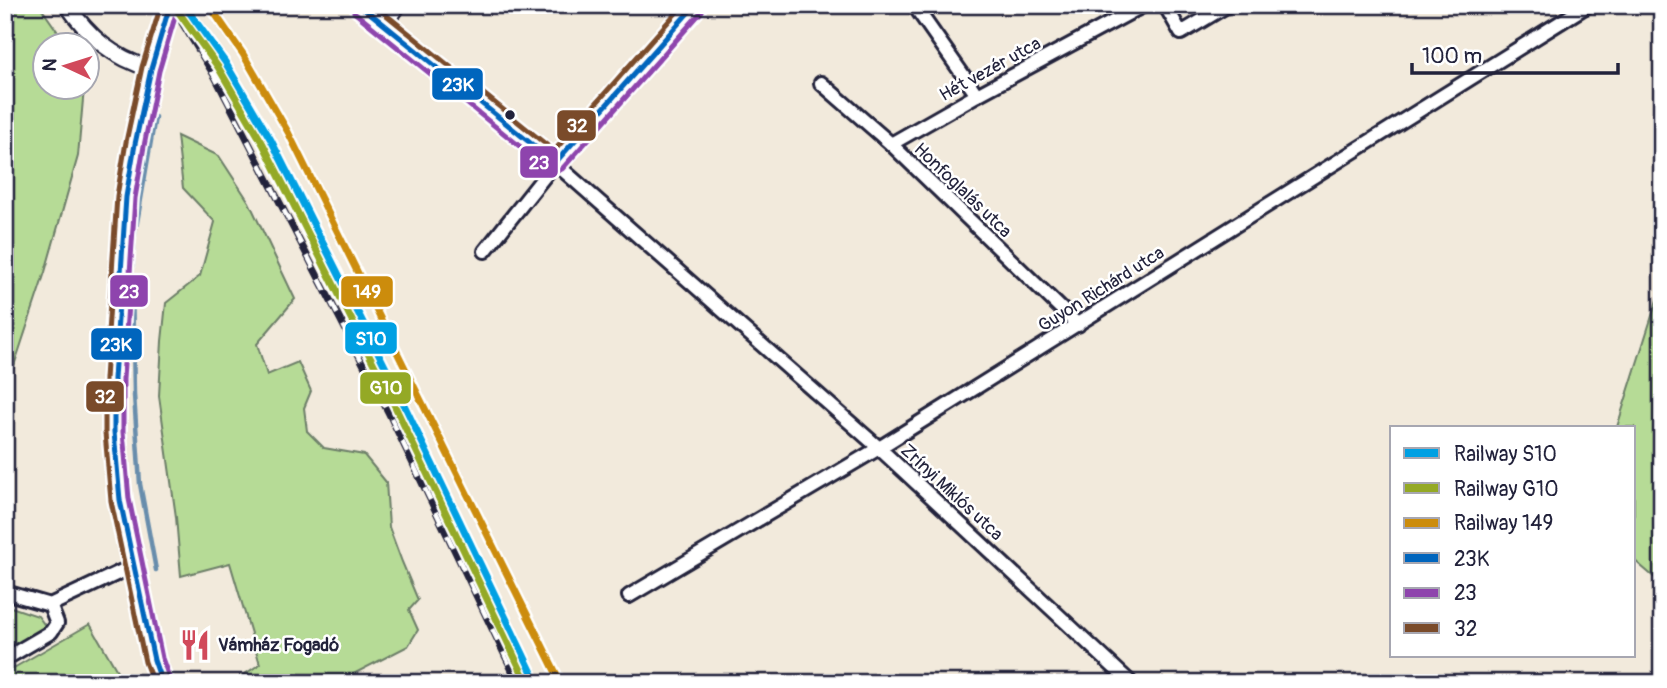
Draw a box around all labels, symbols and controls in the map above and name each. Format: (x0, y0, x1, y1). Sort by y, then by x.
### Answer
north arrow (32, 32, 102, 102)
street label: Hét vezér utca (936, 32, 1045, 107)
scale bar (1412, 32, 1618, 76)
text: 100 m (1422, 43, 1482, 70)
text: N (38, 57, 62, 72)
line badge: 23K (431, 67, 484, 101)
text: 23K (442, 73, 475, 97)
unlabelled marker (503, 108, 517, 122)
line badge: 32 (556, 109, 597, 142)
text: 32 (566, 114, 588, 138)
street label: Honfoglalás utca (909, 138, 1016, 243)
line badge: 23 (519, 145, 559, 179)
text: 23 (529, 151, 549, 175)
street label: Guyon Richárd utca (1034, 241, 1169, 337)
line badge: 23 (109, 274, 149, 308)
line badge: 149 (340, 275, 394, 308)
text: 23 (119, 280, 139, 304)
text: 149 (353, 280, 381, 304)
line badge: S10 (344, 321, 398, 355)
line badge: 23K (90, 327, 143, 361)
text: S10 (355, 327, 387, 351)
text: 23K (100, 333, 133, 357)
line badge: G10 (359, 371, 412, 405)
text: G10 (369, 376, 403, 400)
line badge: 32 (85, 380, 125, 413)
text: 32 (94, 385, 116, 409)
legend (1390, 426, 1636, 656)
street label: Zrínyi Miklós utca (896, 439, 1008, 546)
text: Railway S10 (1454, 441, 1557, 468)
text: Railway G10 (1454, 476, 1559, 503)
text: Railway 149 (1454, 510, 1553, 537)
text: 23K (1454, 546, 1490, 573)
text: 23 (1454, 580, 1477, 607)
text: 32 (1454, 616, 1477, 643)
restaurant icon: Vámház Fogadó (178, 628, 212, 662)
place label: Vámház Fogadó (218, 634, 339, 657)

